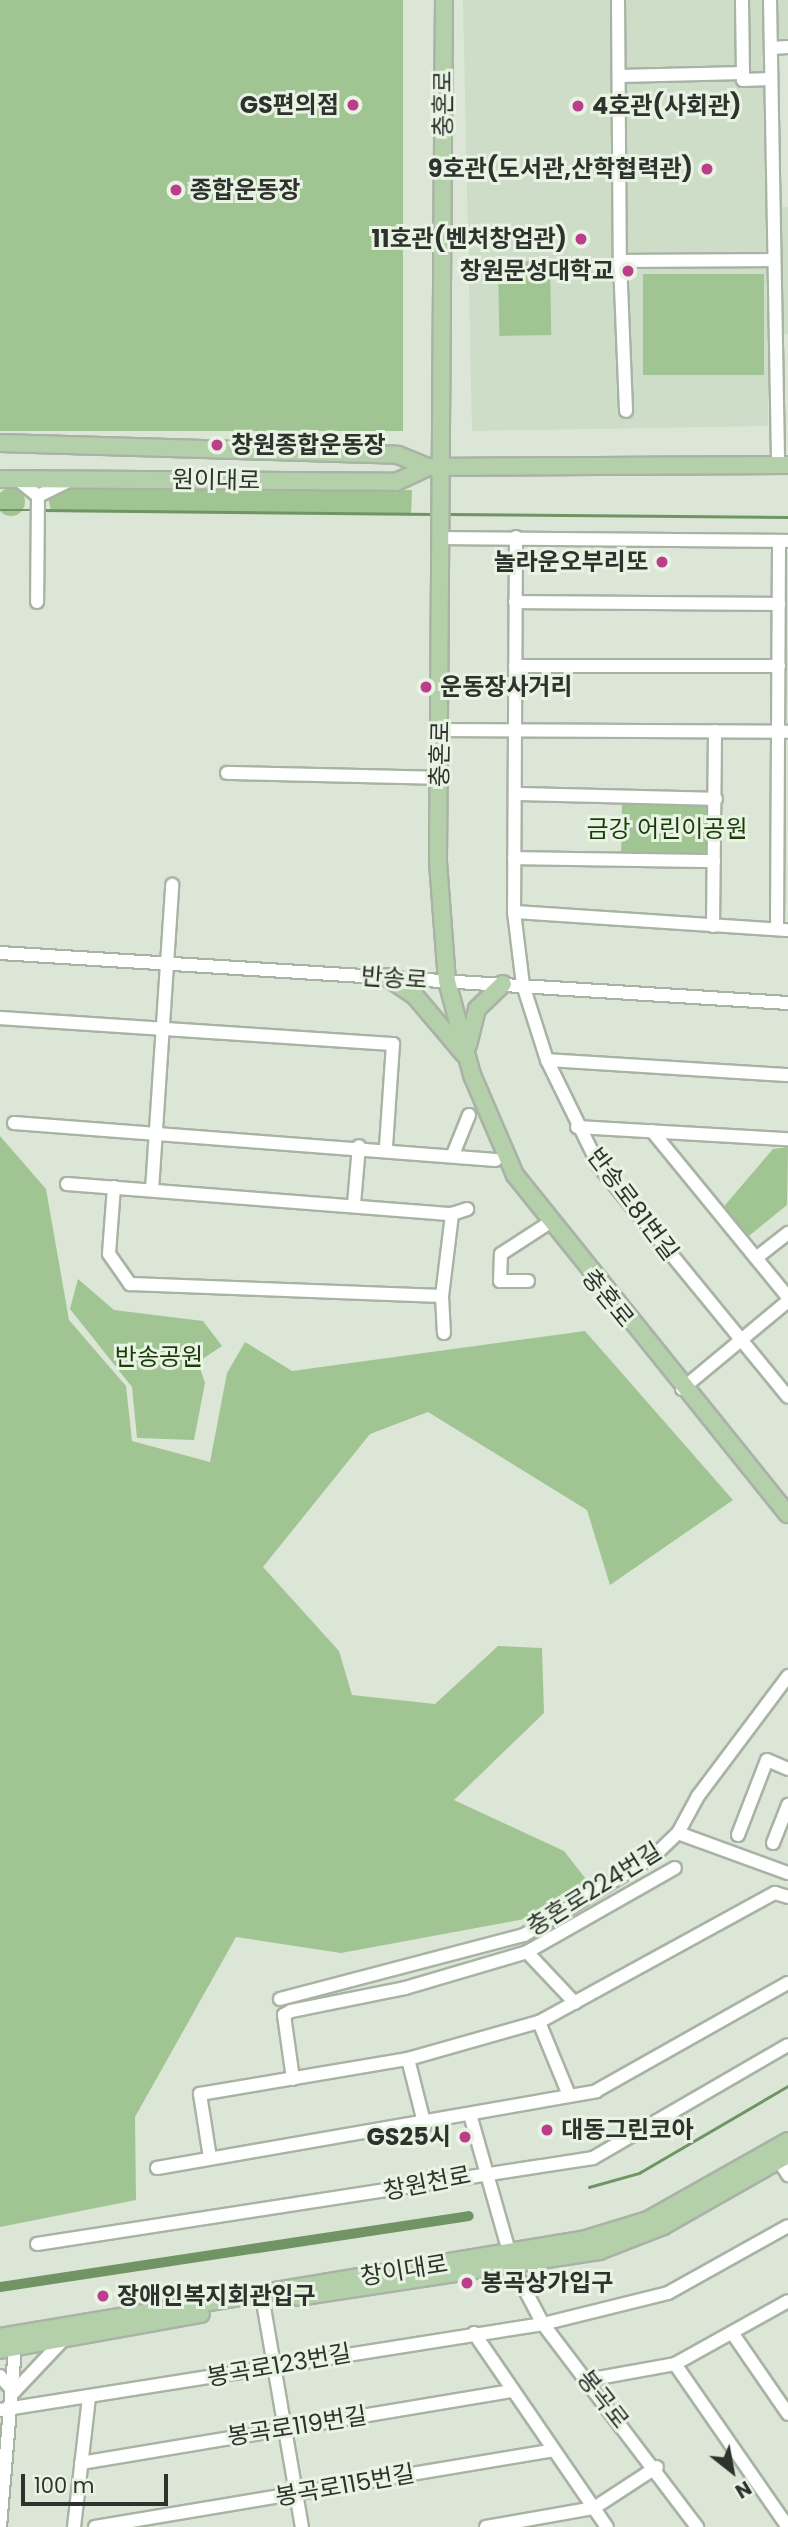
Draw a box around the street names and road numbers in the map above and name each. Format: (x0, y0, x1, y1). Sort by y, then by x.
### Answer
street label: 충혼로 (429, 71, 457, 137)
street label: 원이대로 (172, 465, 260, 495)
street label: 충혼로 (425, 721, 455, 787)
street label: 반송로 (360, 961, 428, 995)
street label: 반송로81번길 (581, 1142, 685, 1266)
street label: 충혼로 (576, 1263, 640, 1333)
street label: 충혼로224번길 (521, 1836, 667, 1942)
street label: 창원천로 (381, 2160, 473, 2206)
street label: 창이대로 (358, 2249, 450, 2291)
street label: 봉곡로123번길 (205, 2338, 353, 2392)
street label: 봉곡로 (571, 2364, 635, 2434)
street label: 봉곡로119번길 (225, 2401, 369, 2451)
street label: 봉곡로115번길 (273, 2459, 417, 2511)

